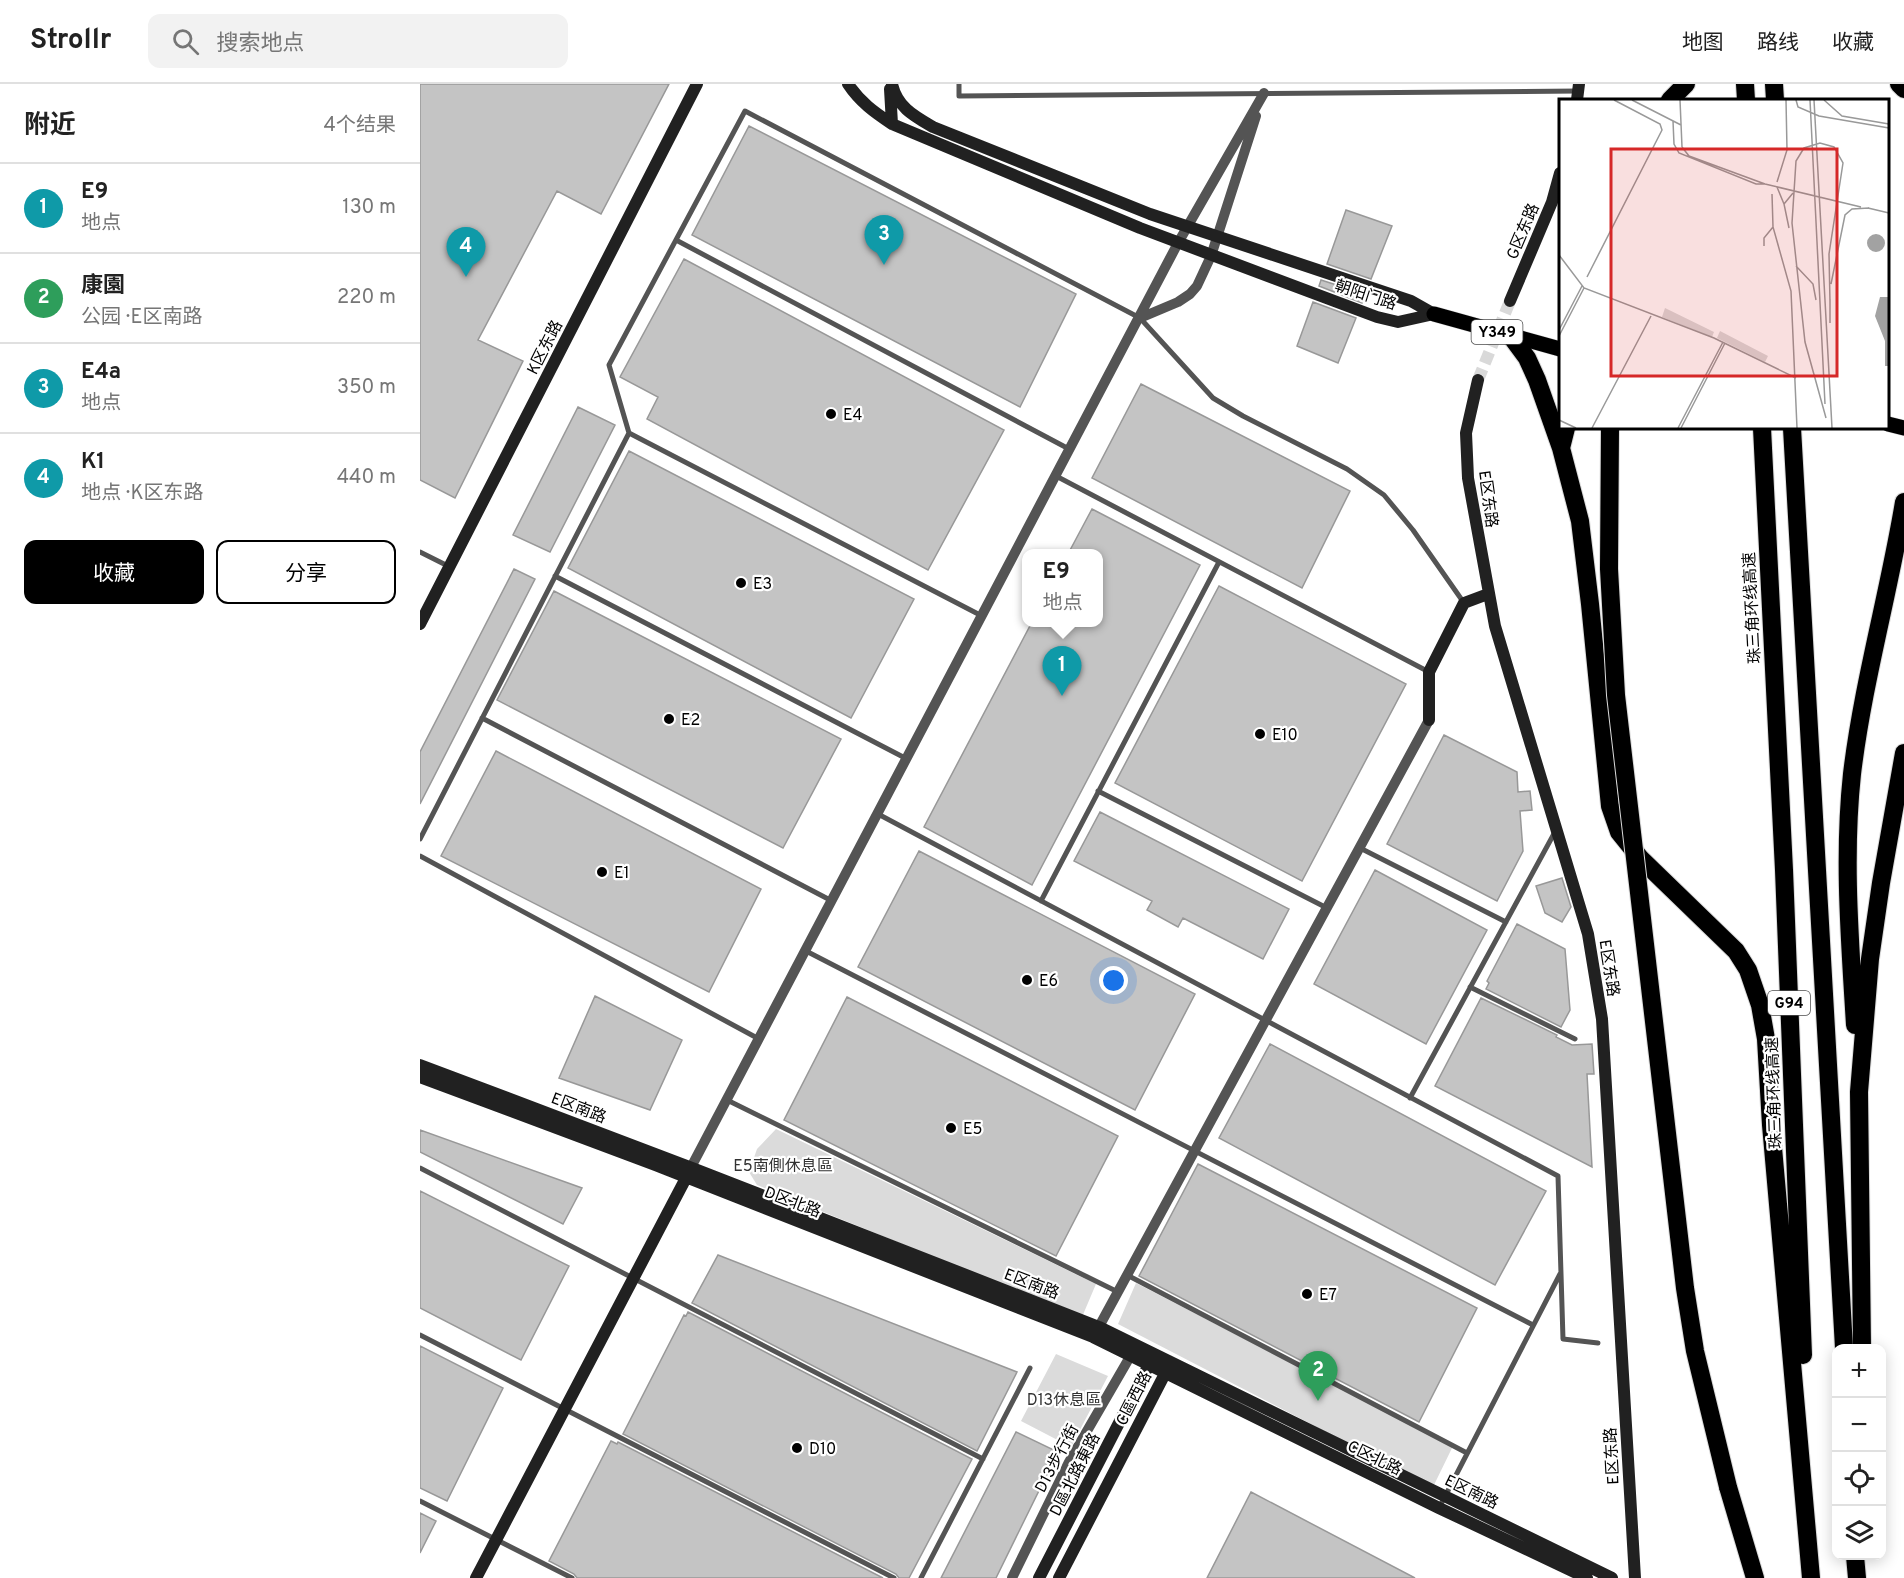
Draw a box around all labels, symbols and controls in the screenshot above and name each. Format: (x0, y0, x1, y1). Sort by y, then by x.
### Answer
search box (148, 14, 568, 68)
text: Strollr (30, 23, 112, 59)
icon: search (169, 25, 202, 58)
text: 地图 (1682, 30, 1724, 57)
text: 路线 (1757, 30, 1799, 57)
text: 收藏 (1832, 30, 1874, 57)
text: 搜索地点 (217, 31, 305, 58)
inset map (1559, 99, 1889, 429)
text: 附近 (24, 110, 76, 143)
text: 4个结果 (324, 113, 396, 139)
text: E9 (81, 179, 108, 206)
text: 1 (40, 195, 48, 221)
text: 130 m (342, 195, 396, 221)
street label: G区东路 (1503, 201, 1545, 263)
text: 地点 (81, 211, 121, 237)
pin: 3 (864, 216, 904, 265)
pin: 4 (446, 228, 486, 277)
text: 康園 (81, 273, 125, 300)
street label: 朝阳门路 (1332, 277, 1399, 315)
text: 2 (37, 285, 50, 311)
text: 220 m (337, 285, 396, 311)
text: 公园 · E区南路 (81, 305, 202, 331)
street label: K区东路 (524, 317, 568, 379)
road number: Y349 (1472, 320, 1522, 344)
text: E4a (81, 359, 121, 386)
text: 3 (38, 375, 50, 401)
text: 350 m (337, 375, 396, 401)
text: 地点 (81, 391, 121, 417)
place label: E4 (843, 406, 863, 426)
marker: E4 (824, 407, 838, 421)
text: K1 (81, 449, 105, 476)
text: 4 (37, 465, 50, 491)
text: 440 m (337, 465, 396, 491)
street label: E区东路 (1473, 469, 1501, 529)
text: 地点 · K区东路 (81, 481, 204, 507)
button: 收藏 (24, 540, 204, 604)
button: 分享 (216, 540, 396, 604)
popup (1022, 549, 1103, 627)
street label: 珠三角环线高速 (1739, 551, 1766, 664)
text: E9 (1043, 559, 1070, 586)
place label: E3 (753, 575, 772, 595)
marker: E3 (734, 576, 748, 590)
text: 地点 (1043, 591, 1083, 617)
pin: 1 (1042, 646, 1082, 696)
place label: E2 (681, 711, 700, 731)
marker: E2 (662, 712, 676, 726)
place label: E10 (1272, 726, 1298, 746)
marker: E10 (1253, 727, 1267, 741)
place label: E1 (614, 864, 630, 884)
marker: E1 (595, 865, 609, 879)
street label: E区东路 (1594, 938, 1622, 998)
your location (1099, 966, 1128, 995)
place label: E6 (1039, 972, 1058, 992)
marker: E6 (1020, 973, 1034, 987)
road number: G94 (1768, 991, 1810, 1015)
street label: 珠三角环线高速 (1762, 1037, 1787, 1149)
street label: E区南路 (548, 1089, 609, 1129)
place label: E5 (963, 1120, 983, 1140)
marker: E5 (944, 1121, 958, 1135)
park label: E5南側休息區 (733, 1157, 833, 1177)
street label: D区北路 (761, 1183, 823, 1223)
street label: E区南路 (1001, 1265, 1062, 1305)
place label: E7 (1319, 1286, 1337, 1306)
marker: E7 (1300, 1287, 1314, 1301)
map controls (1832, 1344, 1886, 1560)
button: + (1832, 1344, 1886, 1398)
pin: 2 (1298, 1352, 1338, 1401)
street label: C區西路 (1113, 1368, 1157, 1429)
park label: D13休息區 (1027, 1391, 1101, 1411)
button: − (1832, 1398, 1886, 1452)
street label: D13步行街 (1031, 1421, 1084, 1497)
street label: E区东路 (1602, 1427, 1624, 1485)
street label: D區北路東路 (1046, 1430, 1105, 1520)
street label: C区北路 (1344, 1437, 1405, 1481)
place label: D10 (809, 1440, 836, 1460)
marker: D10 (790, 1441, 804, 1455)
button: locate (1832, 1452, 1886, 1506)
street label: E区南路 (1441, 1471, 1501, 1514)
button: layers (1832, 1506, 1886, 1560)

